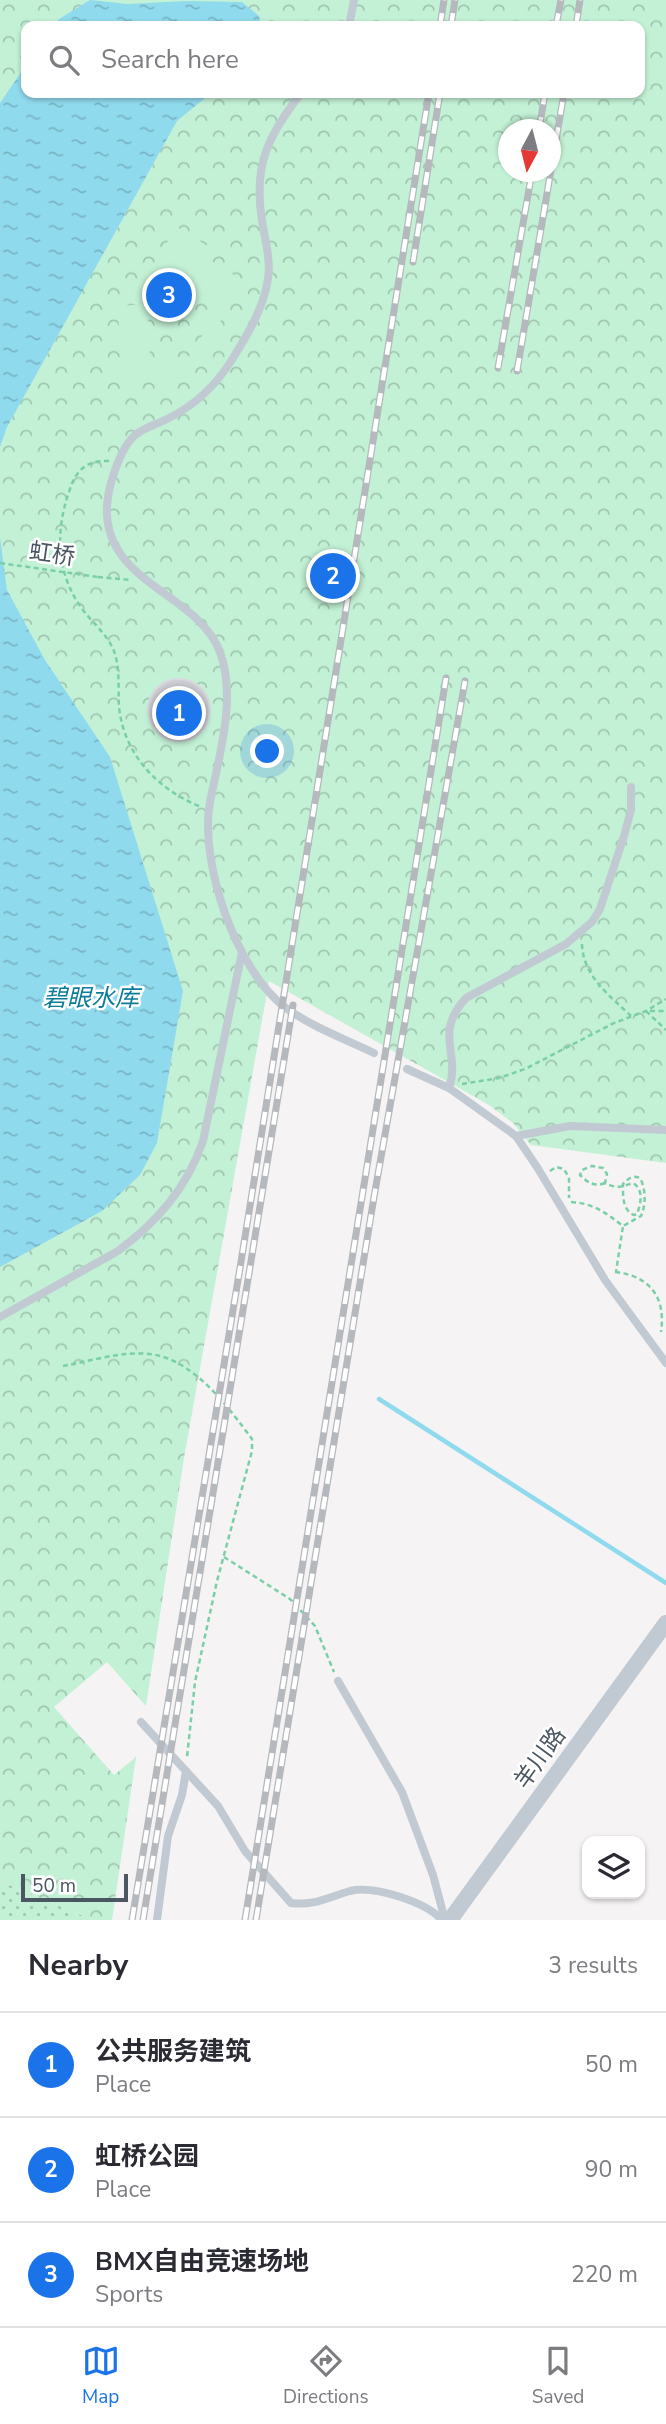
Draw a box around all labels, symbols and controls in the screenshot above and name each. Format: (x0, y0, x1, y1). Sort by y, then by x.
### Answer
search box (21, 21, 645, 98)
icon: search (45, 41, 83, 79)
text: Search here (101, 42, 239, 77)
north arrow (498, 119, 561, 182)
pin: 3 (146, 269, 192, 321)
street label: 虹桥 (27, 535, 77, 573)
pin: 2 (310, 550, 356, 602)
pin: 1 (156, 687, 202, 739)
your location (250, 734, 284, 768)
water label: 碧眼水库 (43, 982, 143, 1014)
street label: 羊川路 (507, 1721, 573, 1795)
map controls (582, 1836, 645, 1899)
button: layers (582, 1836, 645, 1899)
scale bar (21, 1871, 128, 1903)
text: 50 m (32, 1873, 76, 1899)
text: Nearby (28, 1945, 128, 1986)
text: 3 results (548, 1950, 638, 1981)
text: 公共服务建筑 (95, 2034, 251, 2069)
text: 1 (44, 2049, 58, 2080)
text: 50 m (585, 2049, 638, 2080)
text: Place (95, 2069, 151, 2100)
text: 虹桥公园 (95, 2139, 199, 2174)
text: 2 (44, 2154, 58, 2185)
text: 90 m (585, 2154, 638, 2185)
text: Place (95, 2174, 151, 2205)
text: BMX自由竞速场地 (95, 2244, 309, 2279)
text: 3 (44, 2259, 58, 2290)
text: 220 m (571, 2259, 638, 2290)
text: Sports (95, 2279, 163, 2310)
tab: Map (82, 2342, 120, 2410)
tab: Directions (283, 2342, 369, 2410)
tab: Saved (532, 2342, 584, 2410)

